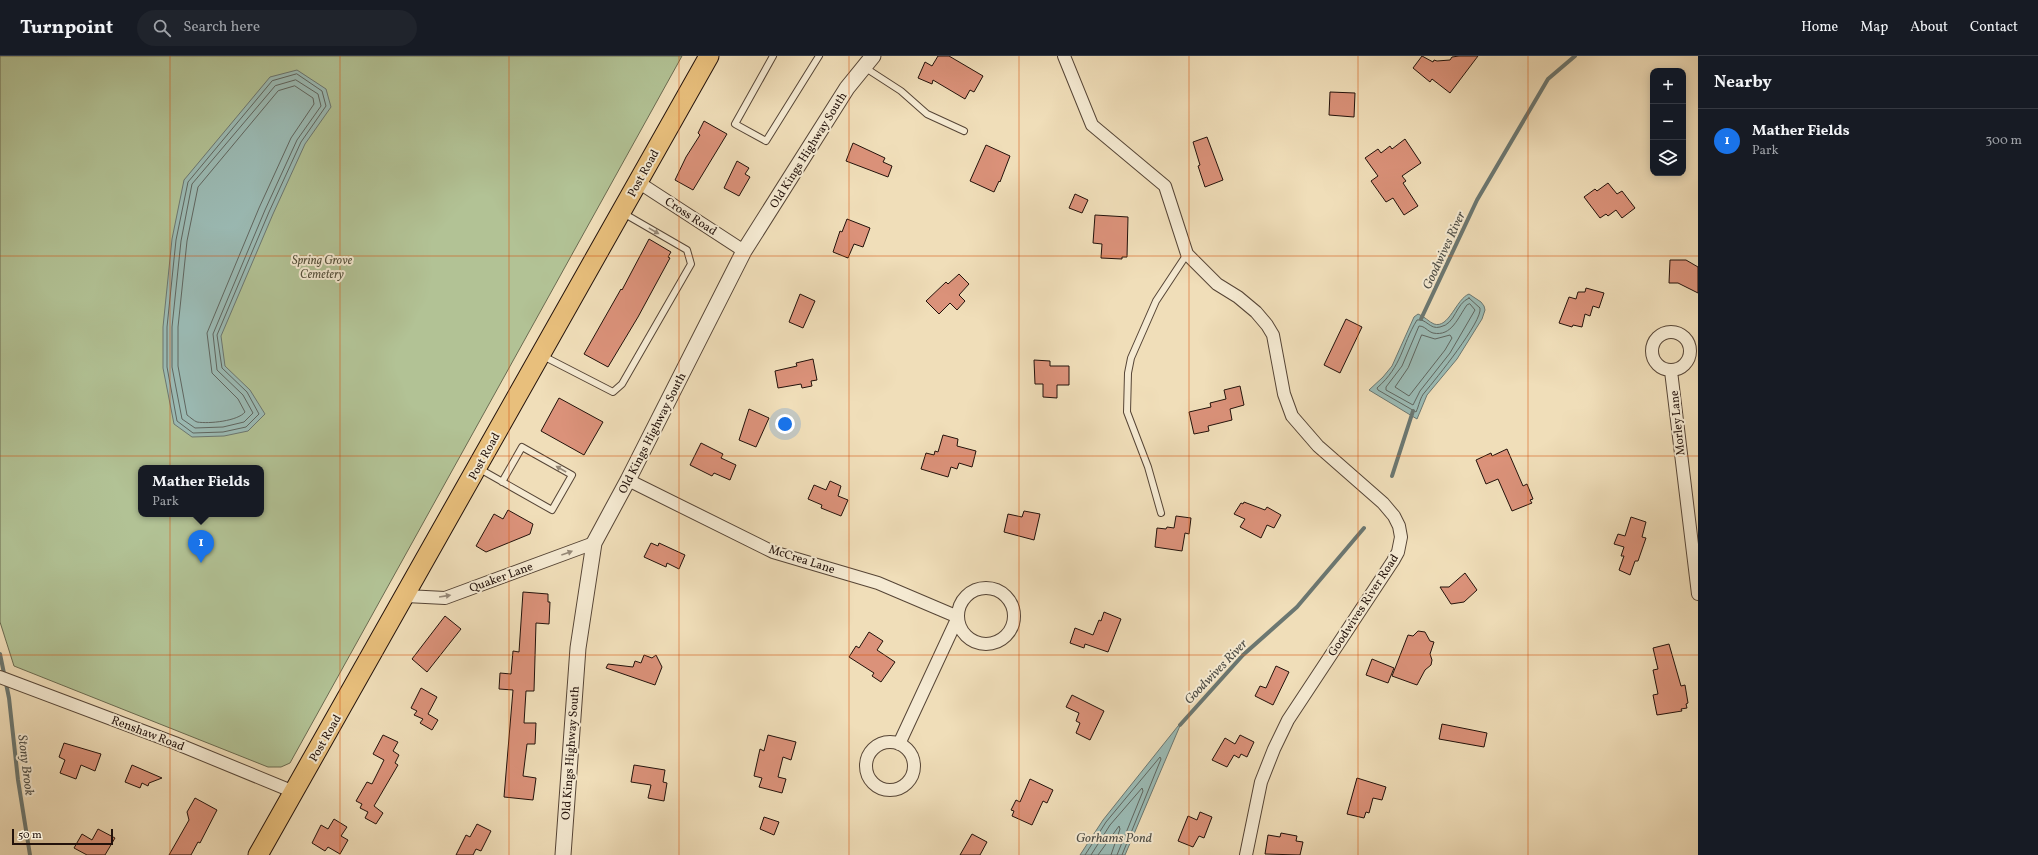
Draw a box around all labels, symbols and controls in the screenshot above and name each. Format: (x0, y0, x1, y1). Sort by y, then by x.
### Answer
search box (137, 10, 417, 46)
text: Turnpoint (20, 15, 113, 41)
icon: search (151, 17, 173, 39)
text: Search here (183, 17, 260, 38)
text: Home (1801, 18, 1838, 37)
text: Map (1860, 18, 1888, 37)
text: About (1910, 18, 1948, 37)
text: Contact (1970, 18, 2018, 37)
map controls (1650, 68, 1686, 176)
button: + (1650, 68, 1686, 104)
text: Nearby (1714, 71, 1772, 94)
street label: Old Kings Highway South (767, 89, 851, 212)
button: − (1650, 104, 1686, 140)
text: Mather Fields (1752, 121, 1850, 142)
text: 1 (1724, 132, 1730, 150)
text: 300 m (1986, 132, 2022, 150)
button: layers (1650, 140, 1686, 176)
text: Park (1752, 142, 1779, 160)
street label: Post Road (624, 147, 664, 200)
street label: Cross Road (661, 194, 720, 240)
water label: Goodwives River (1419, 209, 1471, 293)
one-way arrow (648, 227, 660, 234)
park label: Spring Grove Cemetery (292, 253, 353, 283)
street label: Old Kings Highway South (615, 370, 690, 497)
street label: Morley Lane (1667, 389, 1689, 456)
your location (775, 414, 795, 434)
street label: Post Road (465, 430, 505, 483)
popup (138, 465, 264, 517)
one-way arrow (555, 465, 566, 472)
text: Mather Fields (152, 472, 250, 493)
text: Park (152, 493, 179, 511)
pin: 1 (188, 530, 214, 563)
street label: McCrea Lane (767, 542, 837, 578)
one-way arrow (561, 549, 573, 555)
street label: Goodwives River Road (1325, 551, 1403, 660)
street label: Quaker Lane (467, 559, 536, 597)
one-way arrow (438, 593, 451, 599)
water label: Goodwives River (1181, 636, 1252, 709)
street label: Old Kings Highway South (558, 686, 584, 821)
street label: Post Road (306, 712, 346, 765)
street label: Renshaw Road (109, 713, 187, 755)
water label: Stony Brook (12, 734, 38, 797)
scale bar (12, 827, 113, 846)
text: 50 m (18, 828, 42, 843)
water label: Gorhams Pond (1076, 830, 1152, 848)

